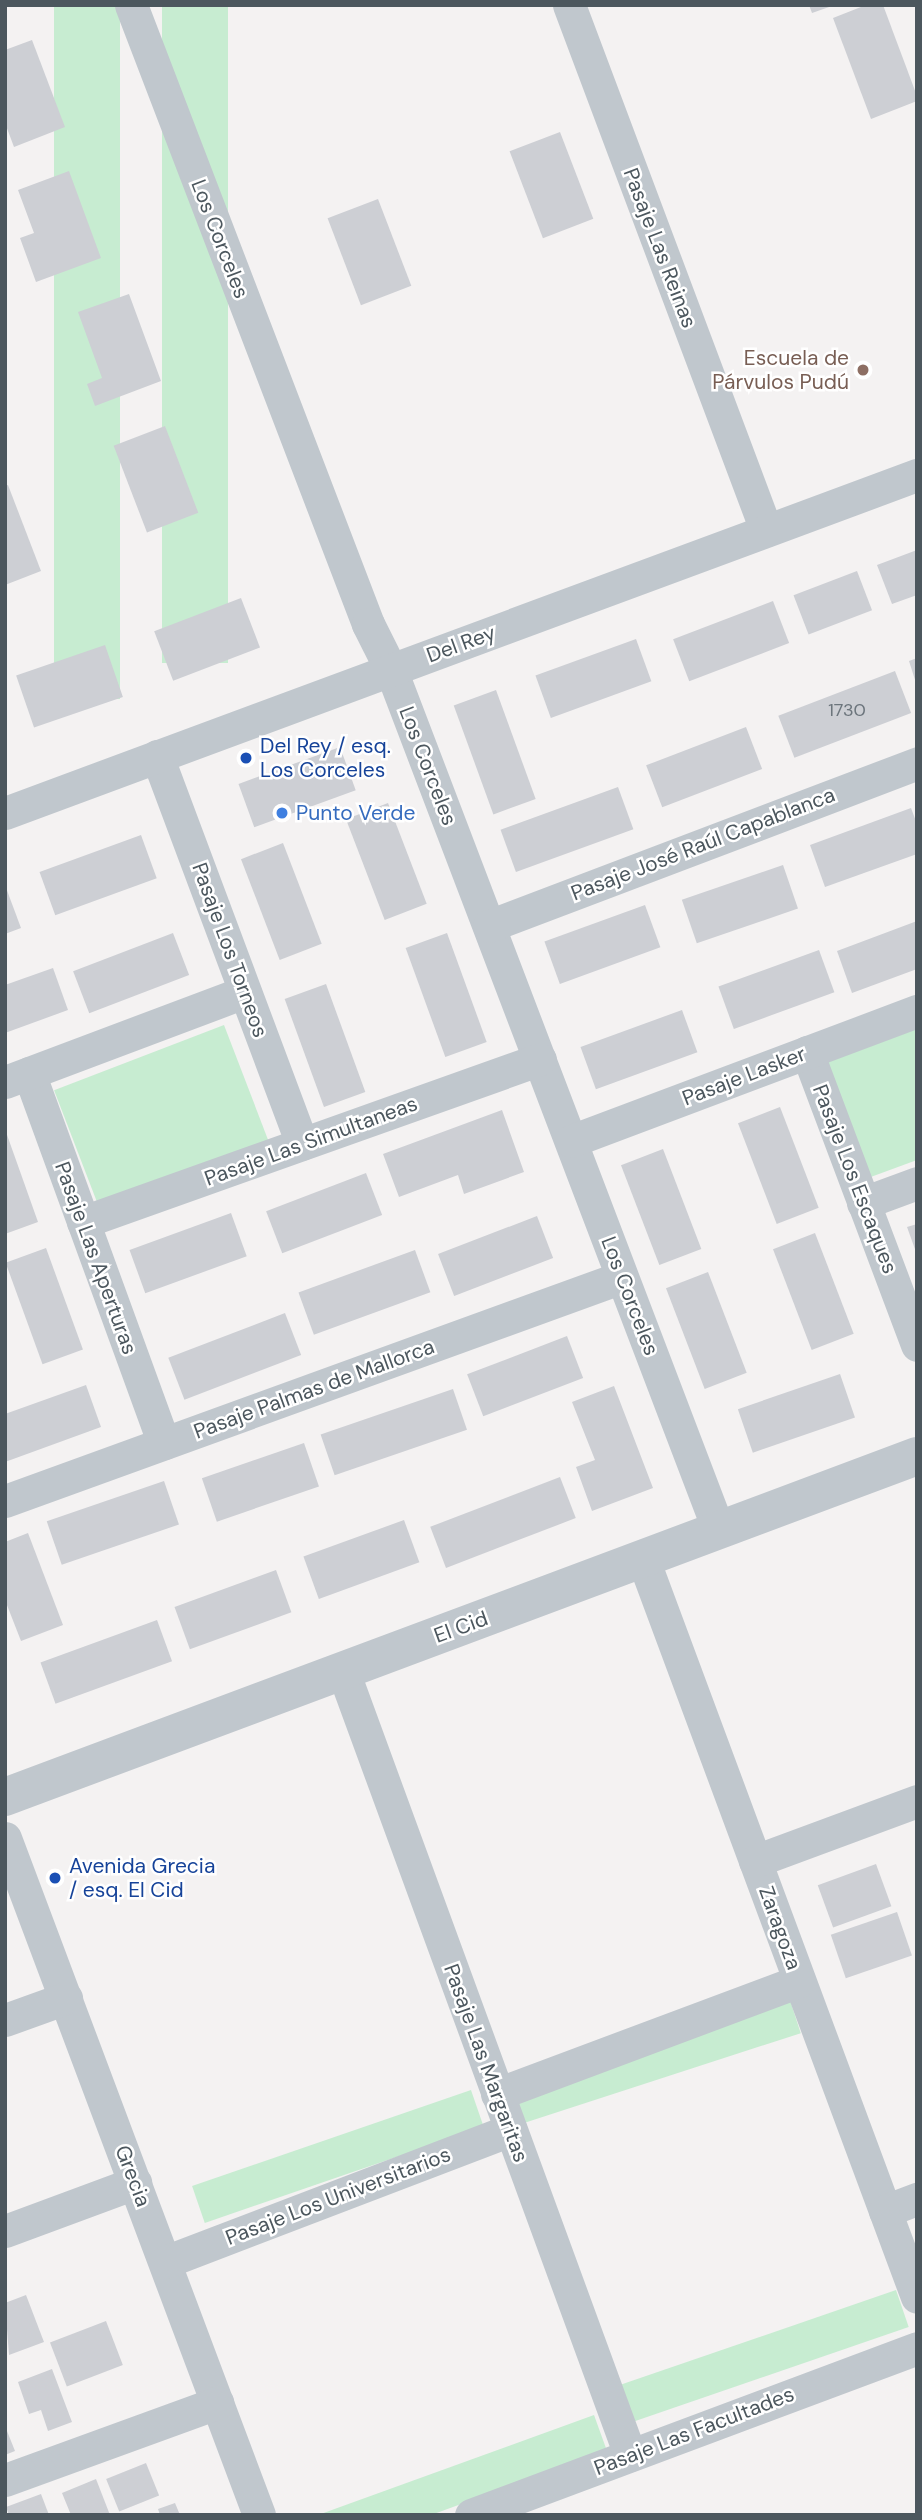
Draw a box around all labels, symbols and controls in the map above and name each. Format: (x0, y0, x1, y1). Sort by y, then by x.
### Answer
street label: Pasaje Las Reinas (618, 165, 702, 331)
street label: Los Corceles (186, 176, 254, 302)
place label: Escuela de Párvulos Pudú (712, 345, 849, 395)
marker: Escuela de Párvulos Pudú (855, 362, 871, 378)
street label: Del Rey (423, 620, 499, 668)
house number: 1730 (828, 699, 866, 721)
street label: Los Corceles (394, 703, 462, 829)
place label: Del Rey / esq. Los Corceles (260, 733, 391, 783)
marker: Del Rey / esq. Los Corceles (238, 750, 254, 766)
street label: Pasaje José Raúl Capablanca (568, 782, 838, 906)
place label: Punto Verde (296, 800, 415, 826)
marker: Punto Verde (274, 805, 290, 821)
street label: Pasaje Los Torneos (187, 859, 273, 1041)
street label: Pasaje Lasker (679, 1041, 809, 1111)
street label: Pasaje Los Escaques (807, 1081, 903, 1277)
street label: Pasaje Las Simultaneas (201, 1091, 421, 1191)
street label: Pasaje Las Aperturas (49, 1158, 143, 1358)
street label: Los Corceles (596, 1233, 664, 1359)
street label: Pasaje Palmas de Mallorca (190, 1334, 438, 1444)
street label: El Cid (431, 1606, 491, 1648)
place label: Avenida Grecia / esq. El Cid (69, 1853, 215, 1903)
marker: Avenida Grecia / esq. El Cid (47, 1870, 63, 1886)
street label: Zaragoza (753, 1883, 807, 1973)
street label: Pasaje Las Margaritas (438, 1960, 534, 2166)
street label: Pasaje Los Universitarios (222, 2141, 454, 2251)
street label: Grecia (110, 2142, 156, 2210)
street label: Pasaje Las Facultades (590, 2381, 798, 2481)

